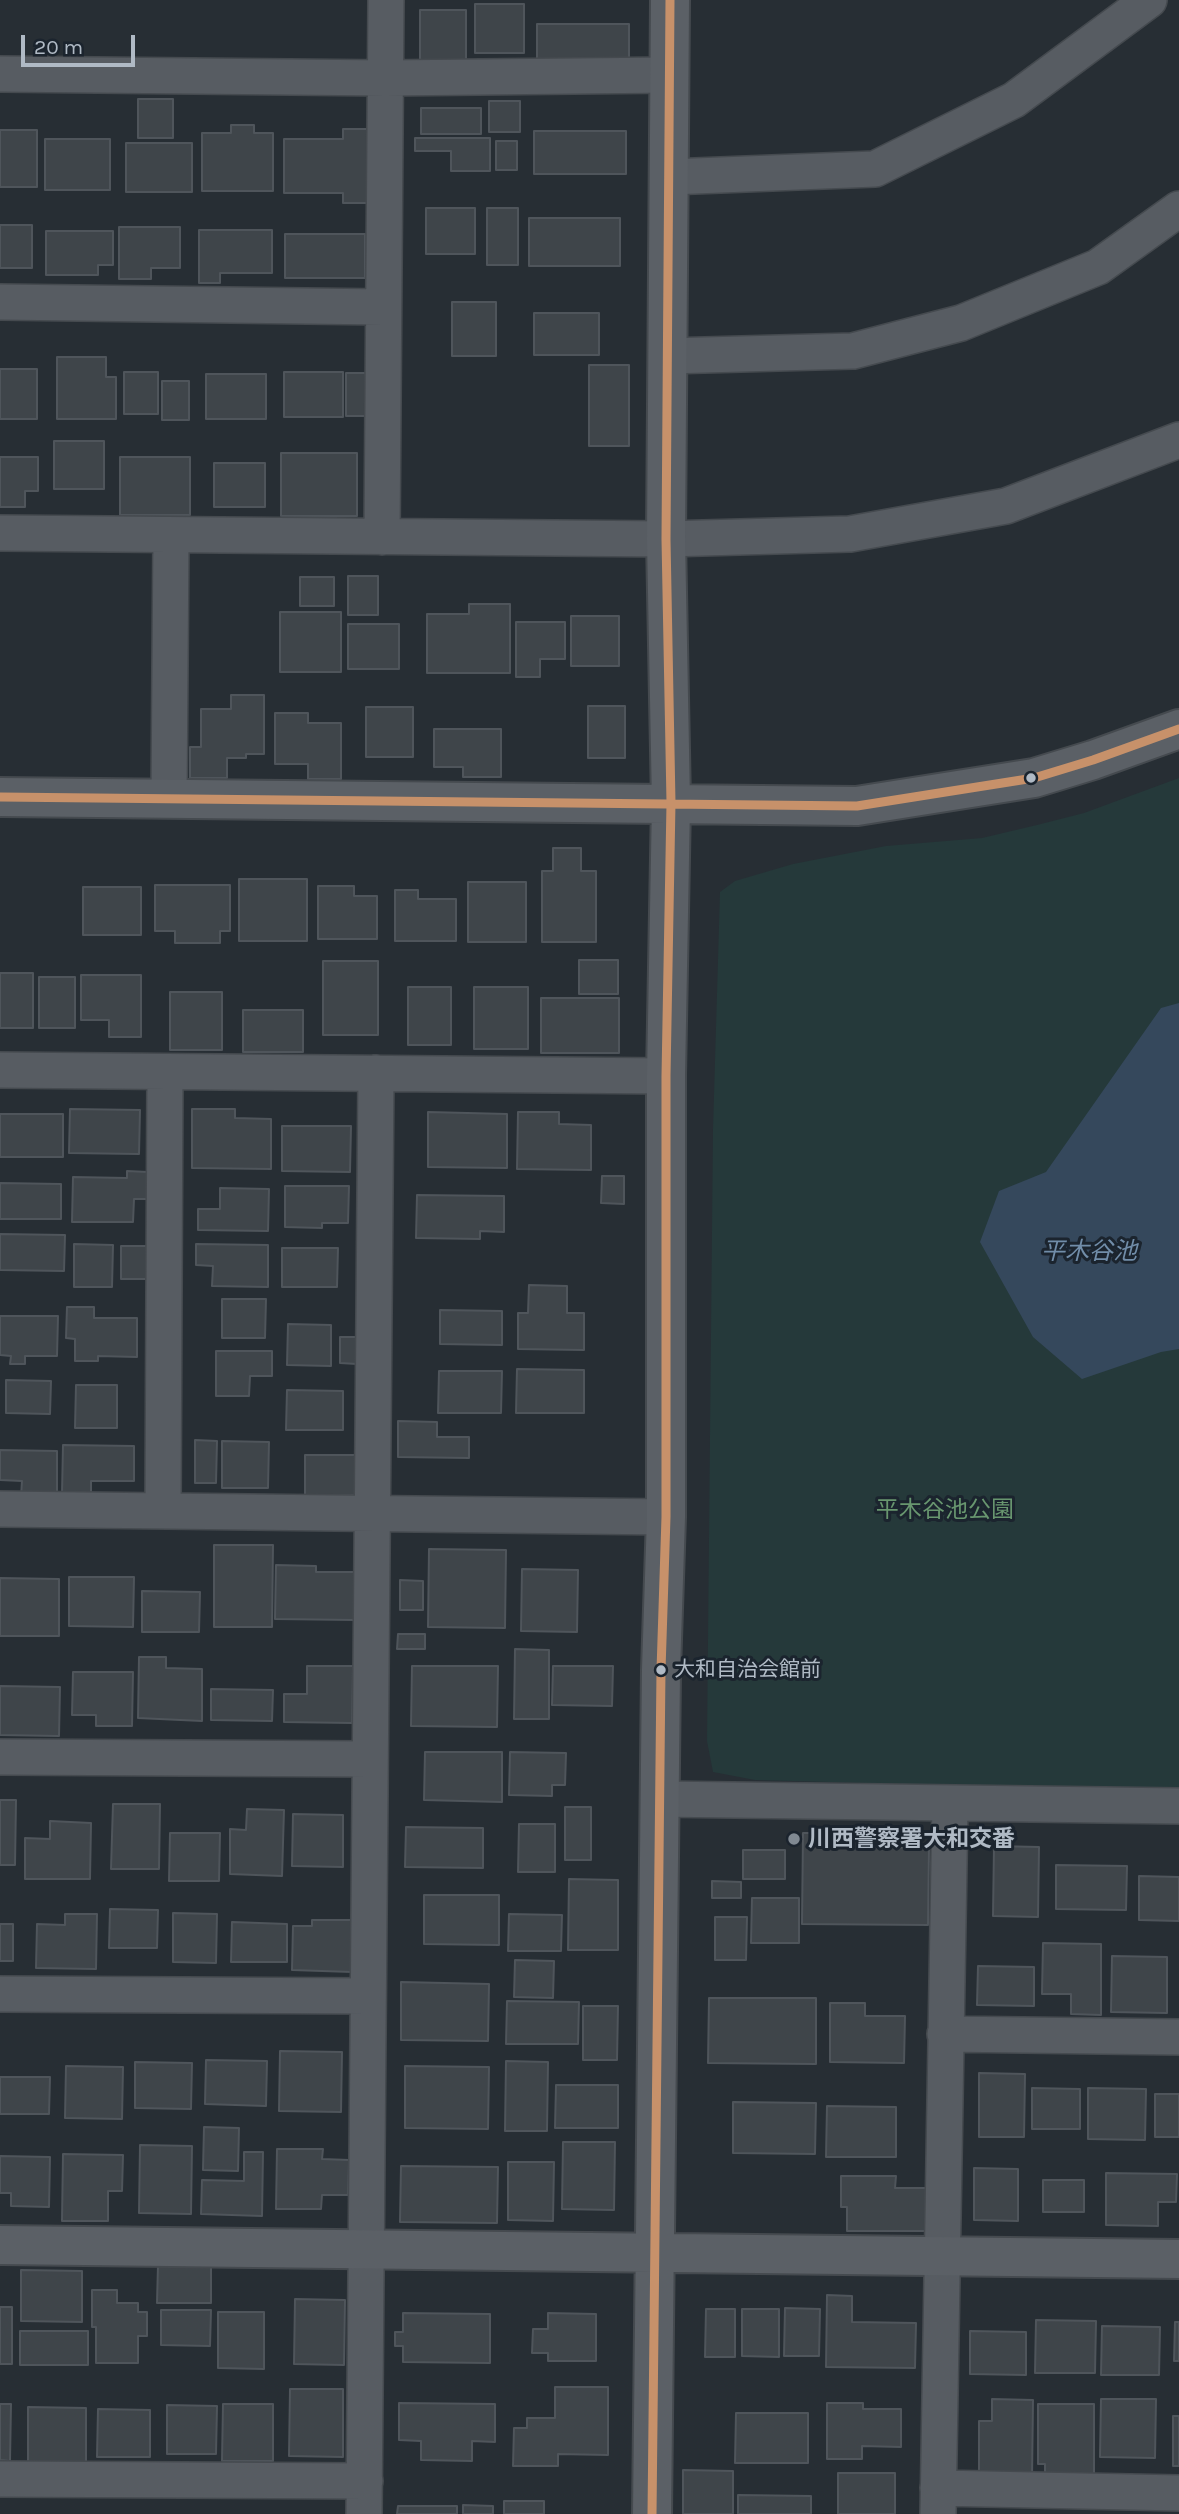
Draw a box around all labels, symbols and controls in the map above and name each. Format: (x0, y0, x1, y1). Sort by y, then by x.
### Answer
scale bar (24, 21, 138, 65)
text: 20 m (34, 35, 83, 59)
unlabelled marker (1024, 771, 1038, 785)
water label: 平木谷池 (1041, 1238, 1137, 1266)
park label: 平木谷池公園 (876, 1496, 1014, 1524)
place label: 大和自治会館前 (674, 1657, 821, 1683)
marker: 大和自治会館前 (654, 1663, 668, 1677)
place label: 川西警察署大和交番 (808, 1825, 1015, 1853)
marker: 川西警察署大和交番 (786, 1831, 802, 1847)

